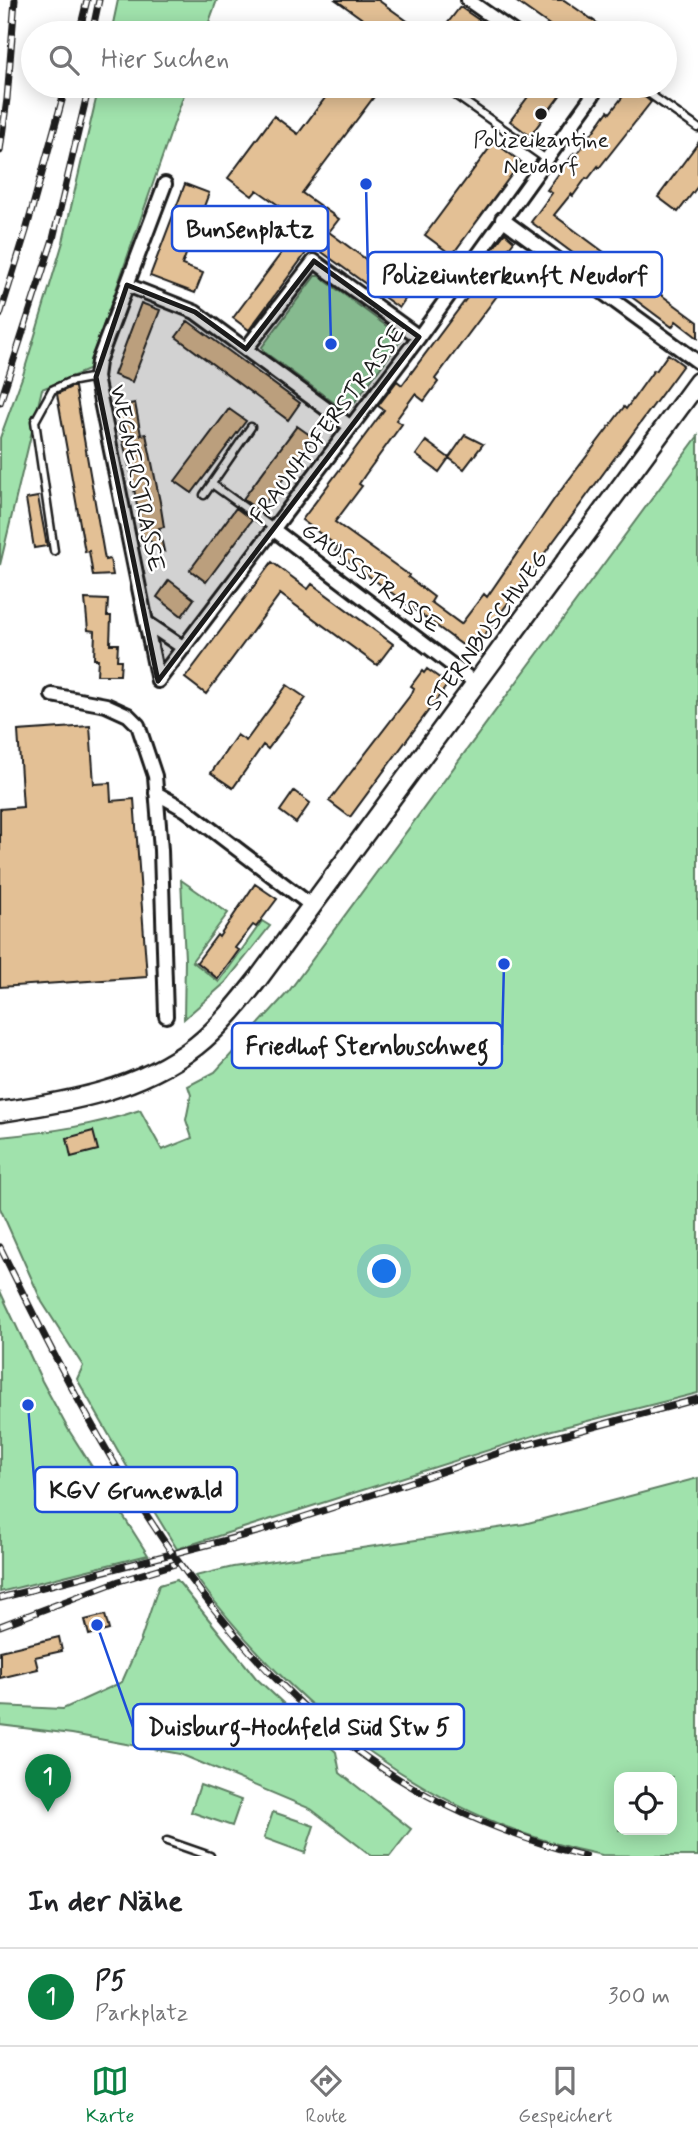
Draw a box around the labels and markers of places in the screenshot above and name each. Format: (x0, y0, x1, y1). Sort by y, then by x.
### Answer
marker: Polizeikantine Neudorf (533, 106, 549, 122)
place label: Polizeikantine Neudorf (473, 126, 609, 182)
callout: Bunsenplatz (172, 206, 328, 251)
callout: Polizeiunterkunft Neudorf (368, 252, 662, 297)
callout: Friedhof Sternbuschweg (232, 1023, 502, 1068)
callout: KGV Grunewald (35, 1467, 237, 1512)
callout: Duisburg-Hochfeld Süd Stw 5 (133, 1704, 464, 1749)
pin: 1 (25, 1754, 71, 1812)

